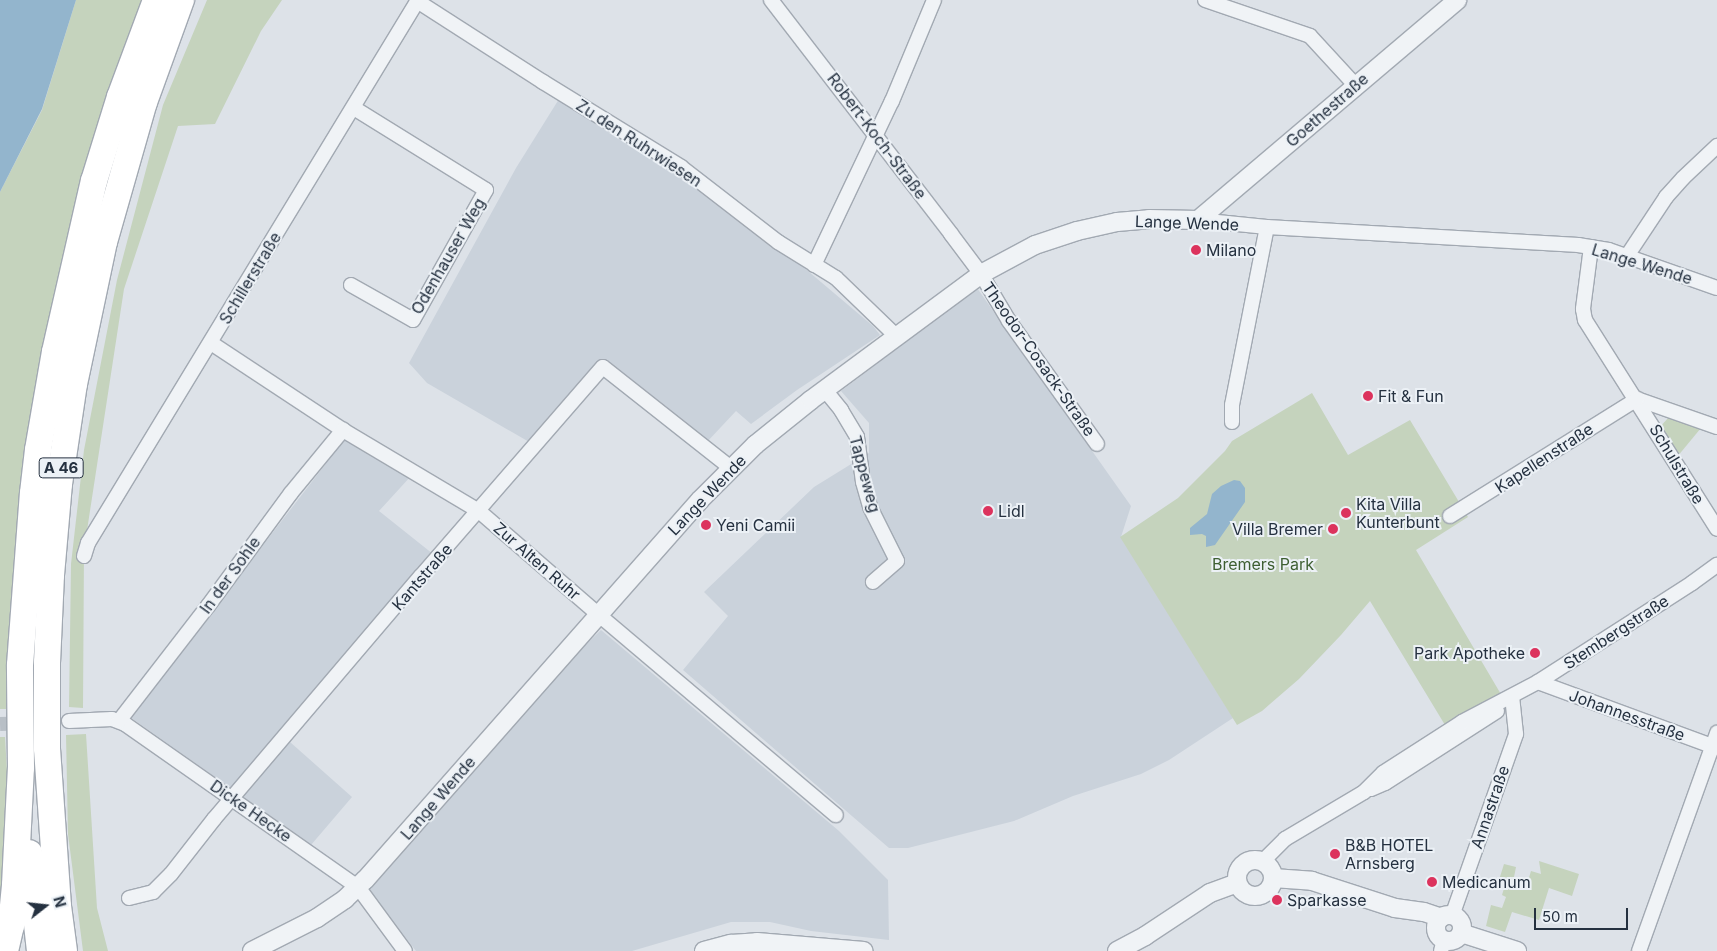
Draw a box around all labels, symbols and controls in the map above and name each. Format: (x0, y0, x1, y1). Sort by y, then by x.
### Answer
street label: Robert-Koch-Straße (823, 69, 931, 203)
street label: Goethestraße (1282, 69, 1372, 151)
street label: Zu den Ruhrwiesen (573, 95, 705, 191)
street label: Odenhauser Weg (407, 194, 489, 318)
street label: Lange Wende (1135, 212, 1239, 234)
street label: Schillerstraße (215, 229, 285, 327)
place label: Milano (1206, 240, 1256, 260)
street label: Lange Wende (1589, 240, 1695, 288)
marker: Milano (1190, 244, 1202, 256)
street label: Theodor-Cosack-Straße (978, 278, 1100, 440)
place label: Fit & Fun (1378, 386, 1444, 406)
marker: Fit & Fun (1362, 390, 1374, 402)
street label: Kapellenstraße (1491, 419, 1597, 497)
street label: Schulstraße (1646, 420, 1708, 508)
street label: Tappeweg (846, 433, 884, 515)
street label: Lange Wende (664, 451, 750, 539)
road number: A 46 (38, 456, 84, 480)
place label: Kita Villa Kunterbunt (1356, 494, 1440, 532)
place label: Lidl (998, 501, 1025, 521)
marker: Lidl (982, 505, 994, 517)
marker: Kita Villa Kunterbunt (1340, 507, 1352, 519)
place label: Yeni Camii (716, 515, 795, 535)
street label: Zur Alten Ruhr (490, 518, 584, 604)
marker: Yeni Camii (700, 519, 712, 531)
place label: Villa Bremer (1232, 519, 1323, 539)
marker: Villa Bremer (1327, 523, 1339, 535)
street label: In der Sohle (196, 533, 264, 617)
street label: Kantstraße (388, 540, 456, 614)
park label: Bremers Park (1212, 554, 1314, 574)
street label: Stembergstraße (1560, 591, 1672, 673)
place label: Park Apotheke (1414, 643, 1525, 663)
marker: Park Apotheke (1529, 647, 1541, 659)
street label: Johannesstraße (1567, 685, 1687, 745)
street label: Lange Wende (397, 752, 479, 844)
street label: Annastraße (1467, 763, 1513, 851)
street label: Dicke Hecke (207, 776, 295, 846)
place label: B&B HOTEL Arnsberg (1345, 835, 1433, 873)
marker: B&B HOTEL Arnsberg (1329, 848, 1341, 860)
place label: Medicanum (1442, 872, 1531, 892)
marker: Medicanum (1426, 876, 1438, 888)
north arrow (20, 881, 70, 931)
place label: Sparkasse (1287, 890, 1366, 910)
text: N (50, 894, 70, 909)
marker: Sparkasse (1271, 894, 1283, 906)
scale bar (1537, 898, 1631, 930)
text: 50 m (1542, 907, 1578, 926)

